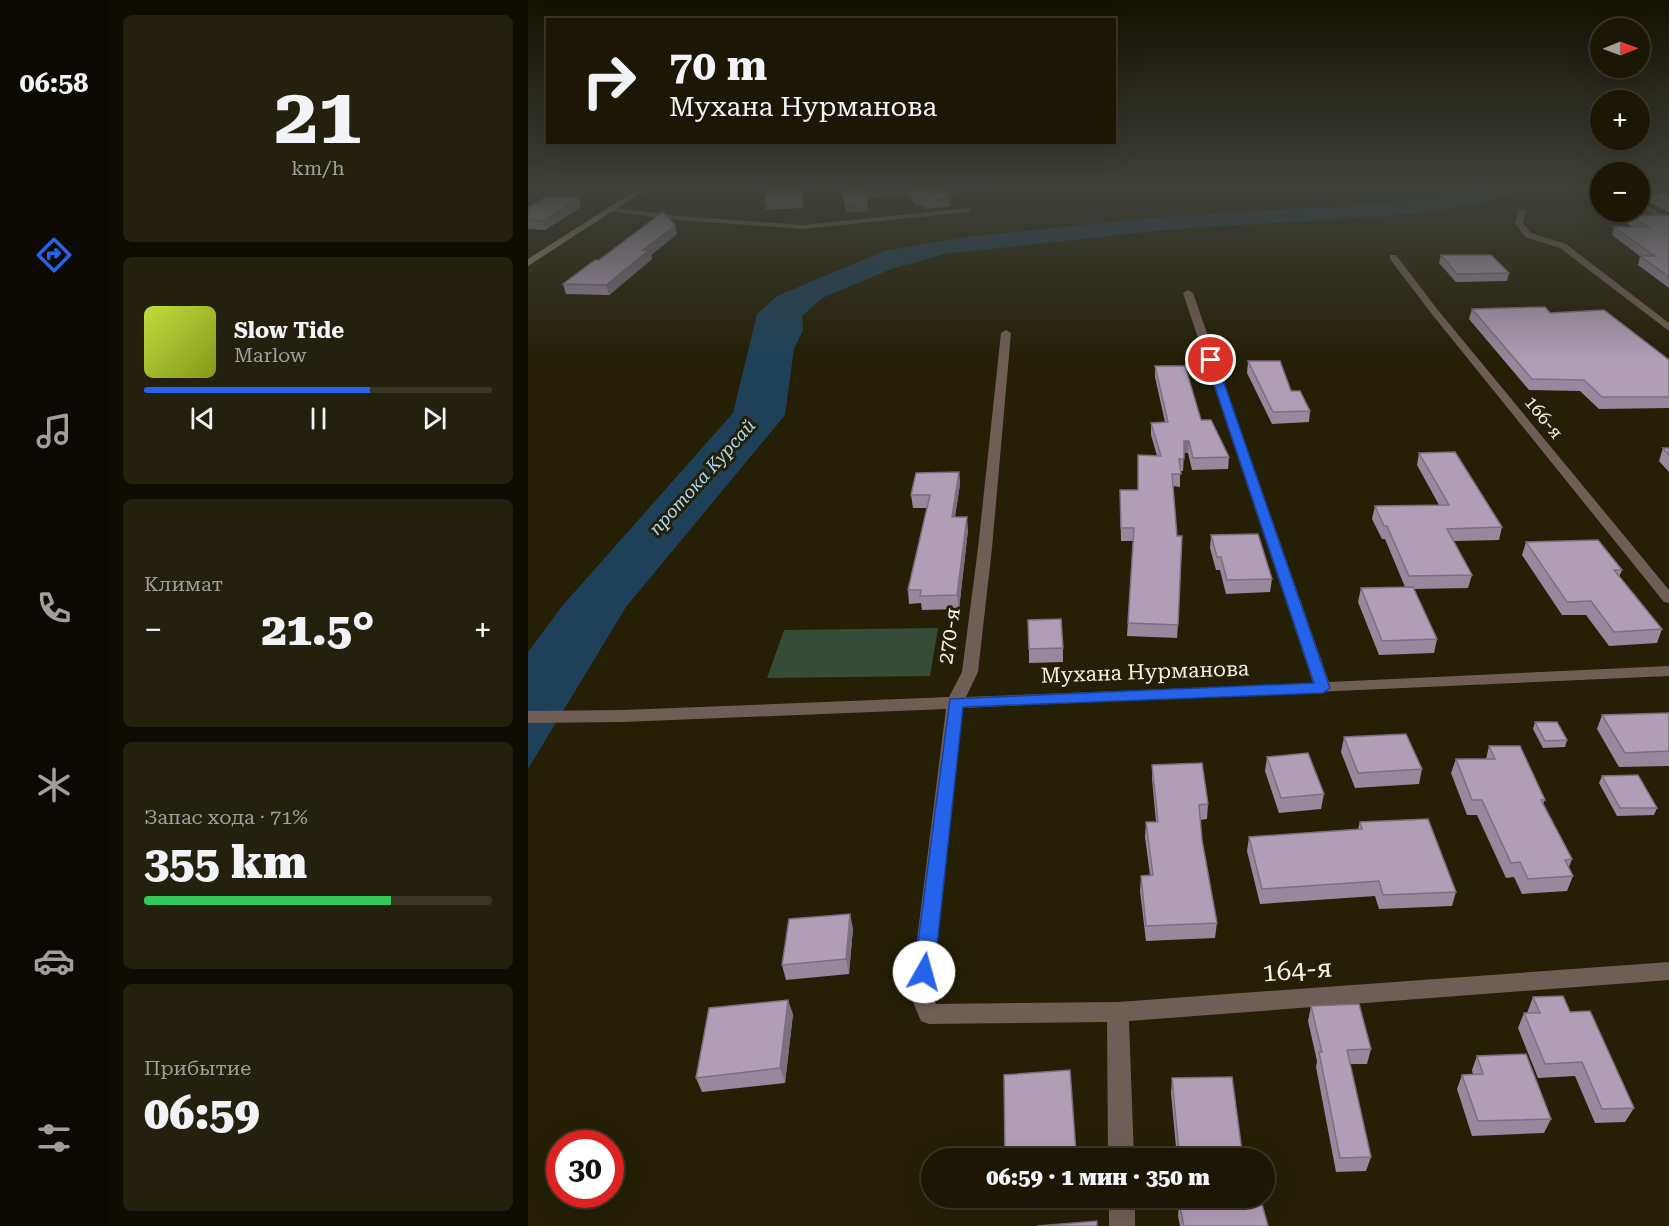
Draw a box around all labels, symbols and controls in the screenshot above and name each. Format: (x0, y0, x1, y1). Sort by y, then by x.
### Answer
north arrow (1590, 18, 1650, 78)
map controls (1590, 18, 1650, 222)
text: 70 m (669, 41, 767, 90)
icon: right (570, 42, 648, 120)
text: 06:58 (20, 67, 88, 99)
text: 21 (274, 71, 362, 162)
button: + (1590, 90, 1650, 150)
text: Мухана Нурманова (669, 91, 937, 123)
text: km/h (291, 156, 345, 180)
button: − (1590, 162, 1650, 222)
icon: directions (33, 234, 75, 276)
text: Slow Tide (234, 318, 344, 343)
pin (1185, 334, 1236, 385)
text: Marlow (234, 343, 307, 367)
icon: arrive (1194, 343, 1227, 376)
street label: 166-я (1521, 392, 1567, 442)
icon: previous (186, 402, 219, 435)
icon: pause (302, 402, 335, 435)
icon: next (418, 402, 451, 435)
icon: music (33, 410, 75, 452)
water label: протока Курсай (645, 415, 759, 539)
text: Климат (144, 572, 223, 596)
icon: phone (33, 587, 75, 629)
text: 21.5° (261, 603, 375, 656)
street label: 270-я (933, 606, 965, 666)
text: − (144, 610, 162, 649)
text: + (474, 610, 492, 649)
street label: Мухана Нурманова (1040, 656, 1250, 688)
icon: climate (33, 764, 75, 806)
text: Запас хода · 71% (144, 805, 308, 829)
text: 355 km (144, 836, 307, 889)
icon: car (33, 940, 75, 982)
position arrow (892, 940, 956, 1004)
street label: 164-я (1261, 953, 1333, 987)
text: Прибытие (144, 1056, 251, 1080)
text: 06:59 (144, 1087, 260, 1140)
icon: filters (33, 1117, 75, 1159)
speed limit sign: 30 (546, 1130, 624, 1208)
text: 06:59 · 1 мин · 350 m (986, 1165, 1210, 1190)

